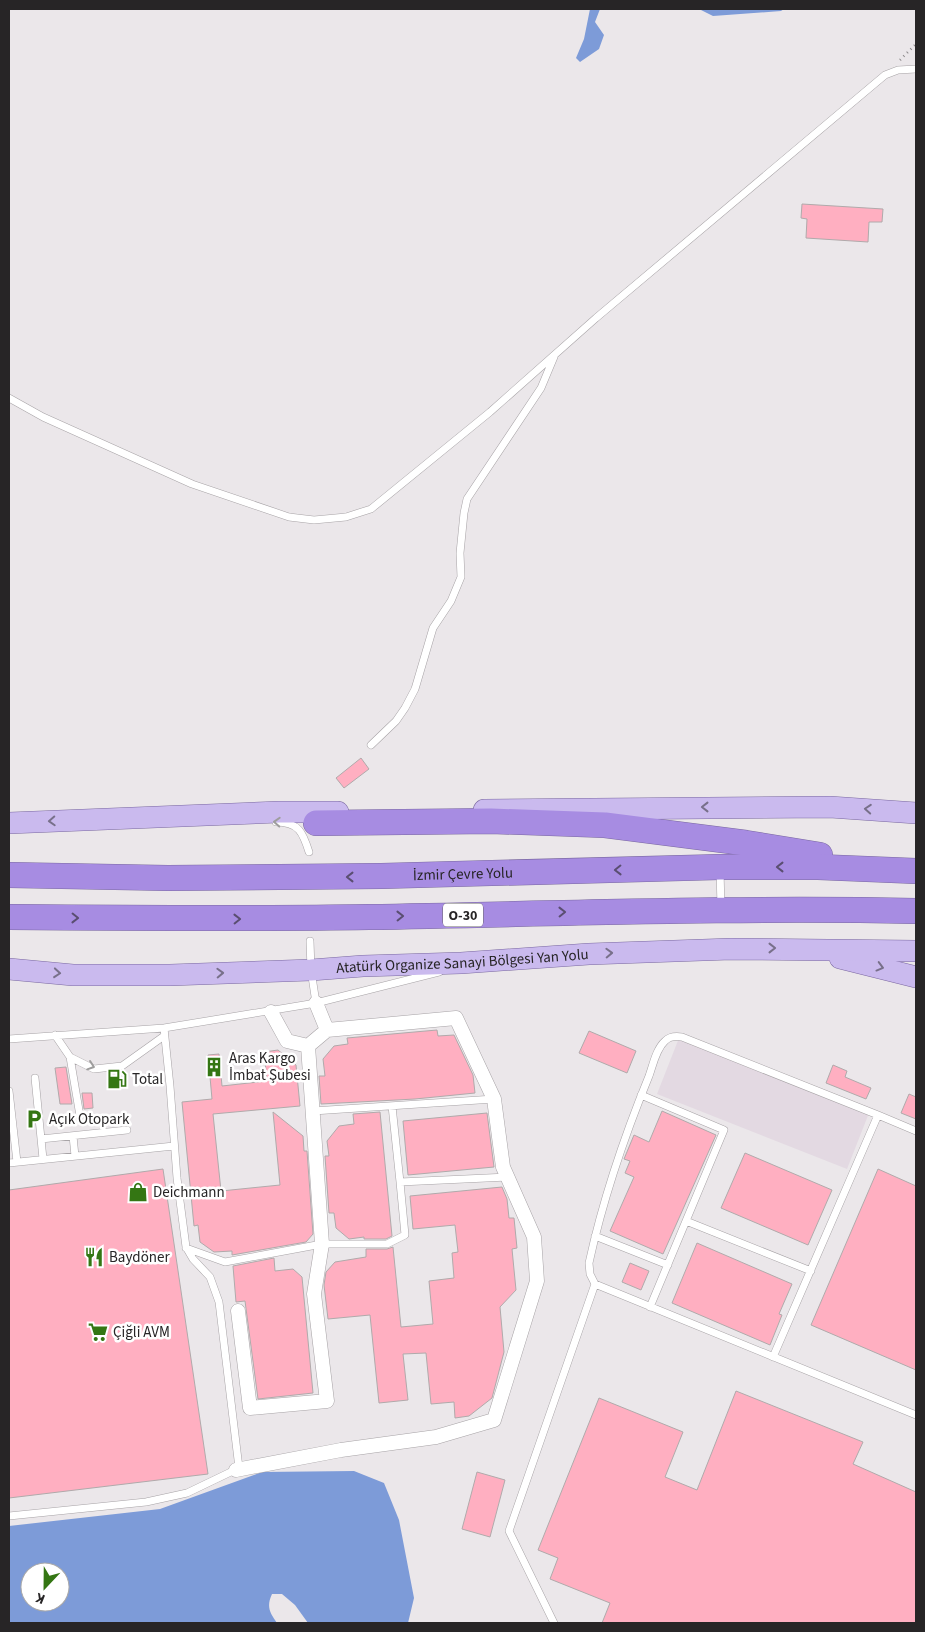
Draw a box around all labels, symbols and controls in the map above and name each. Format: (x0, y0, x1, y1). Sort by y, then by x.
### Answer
one-way arrow (701, 802, 708, 812)
one-way arrow (863, 804, 871, 815)
one-way arrow (48, 815, 56, 826)
one-way arrow (273, 817, 281, 828)
one-way arrow (776, 862, 784, 872)
street label: İzmir Çevre Yolu (413, 863, 513, 886)
one-way arrow (613, 864, 621, 875)
one-way arrow (346, 871, 354, 882)
road number: O-30 (443, 904, 483, 926)
one-way arrow (559, 907, 567, 917)
one-way arrow (396, 911, 404, 921)
one-way arrow (72, 913, 79, 923)
one-way arrow (234, 914, 242, 924)
one-way arrow (768, 943, 776, 953)
street label: Atatürk Organize Sanayi Bölgesi Yan Yolu (335, 944, 589, 979)
one-way arrow (605, 948, 613, 959)
one-way arrow (876, 962, 884, 972)
one-way arrow (54, 968, 62, 979)
one-way arrow (216, 968, 224, 979)
place label: Aras Kargo İmbat Şubesi (229, 1048, 311, 1086)
building icon: Aras Kargo İmbat Şubesi (203, 1056, 225, 1078)
one-way arrow (86, 1060, 95, 1070)
fuel station icon: Total (106, 1068, 128, 1090)
place label: Total (132, 1069, 163, 1090)
parking icon: Açık Otopark (23, 1108, 45, 1130)
place label: Açık Otopark (49, 1109, 130, 1130)
shop icon: Deichmann (127, 1181, 149, 1203)
place label: Deichmann (153, 1182, 225, 1203)
restaurant icon: Baydöner (83, 1246, 105, 1268)
place label: Baydöner (109, 1247, 170, 1268)
supermarket icon: Çiğli AVM (87, 1321, 109, 1343)
place label: Çiğli AVM (113, 1322, 170, 1343)
north arrow (20, 1562, 70, 1612)
text: K (32, 1587, 48, 1609)

